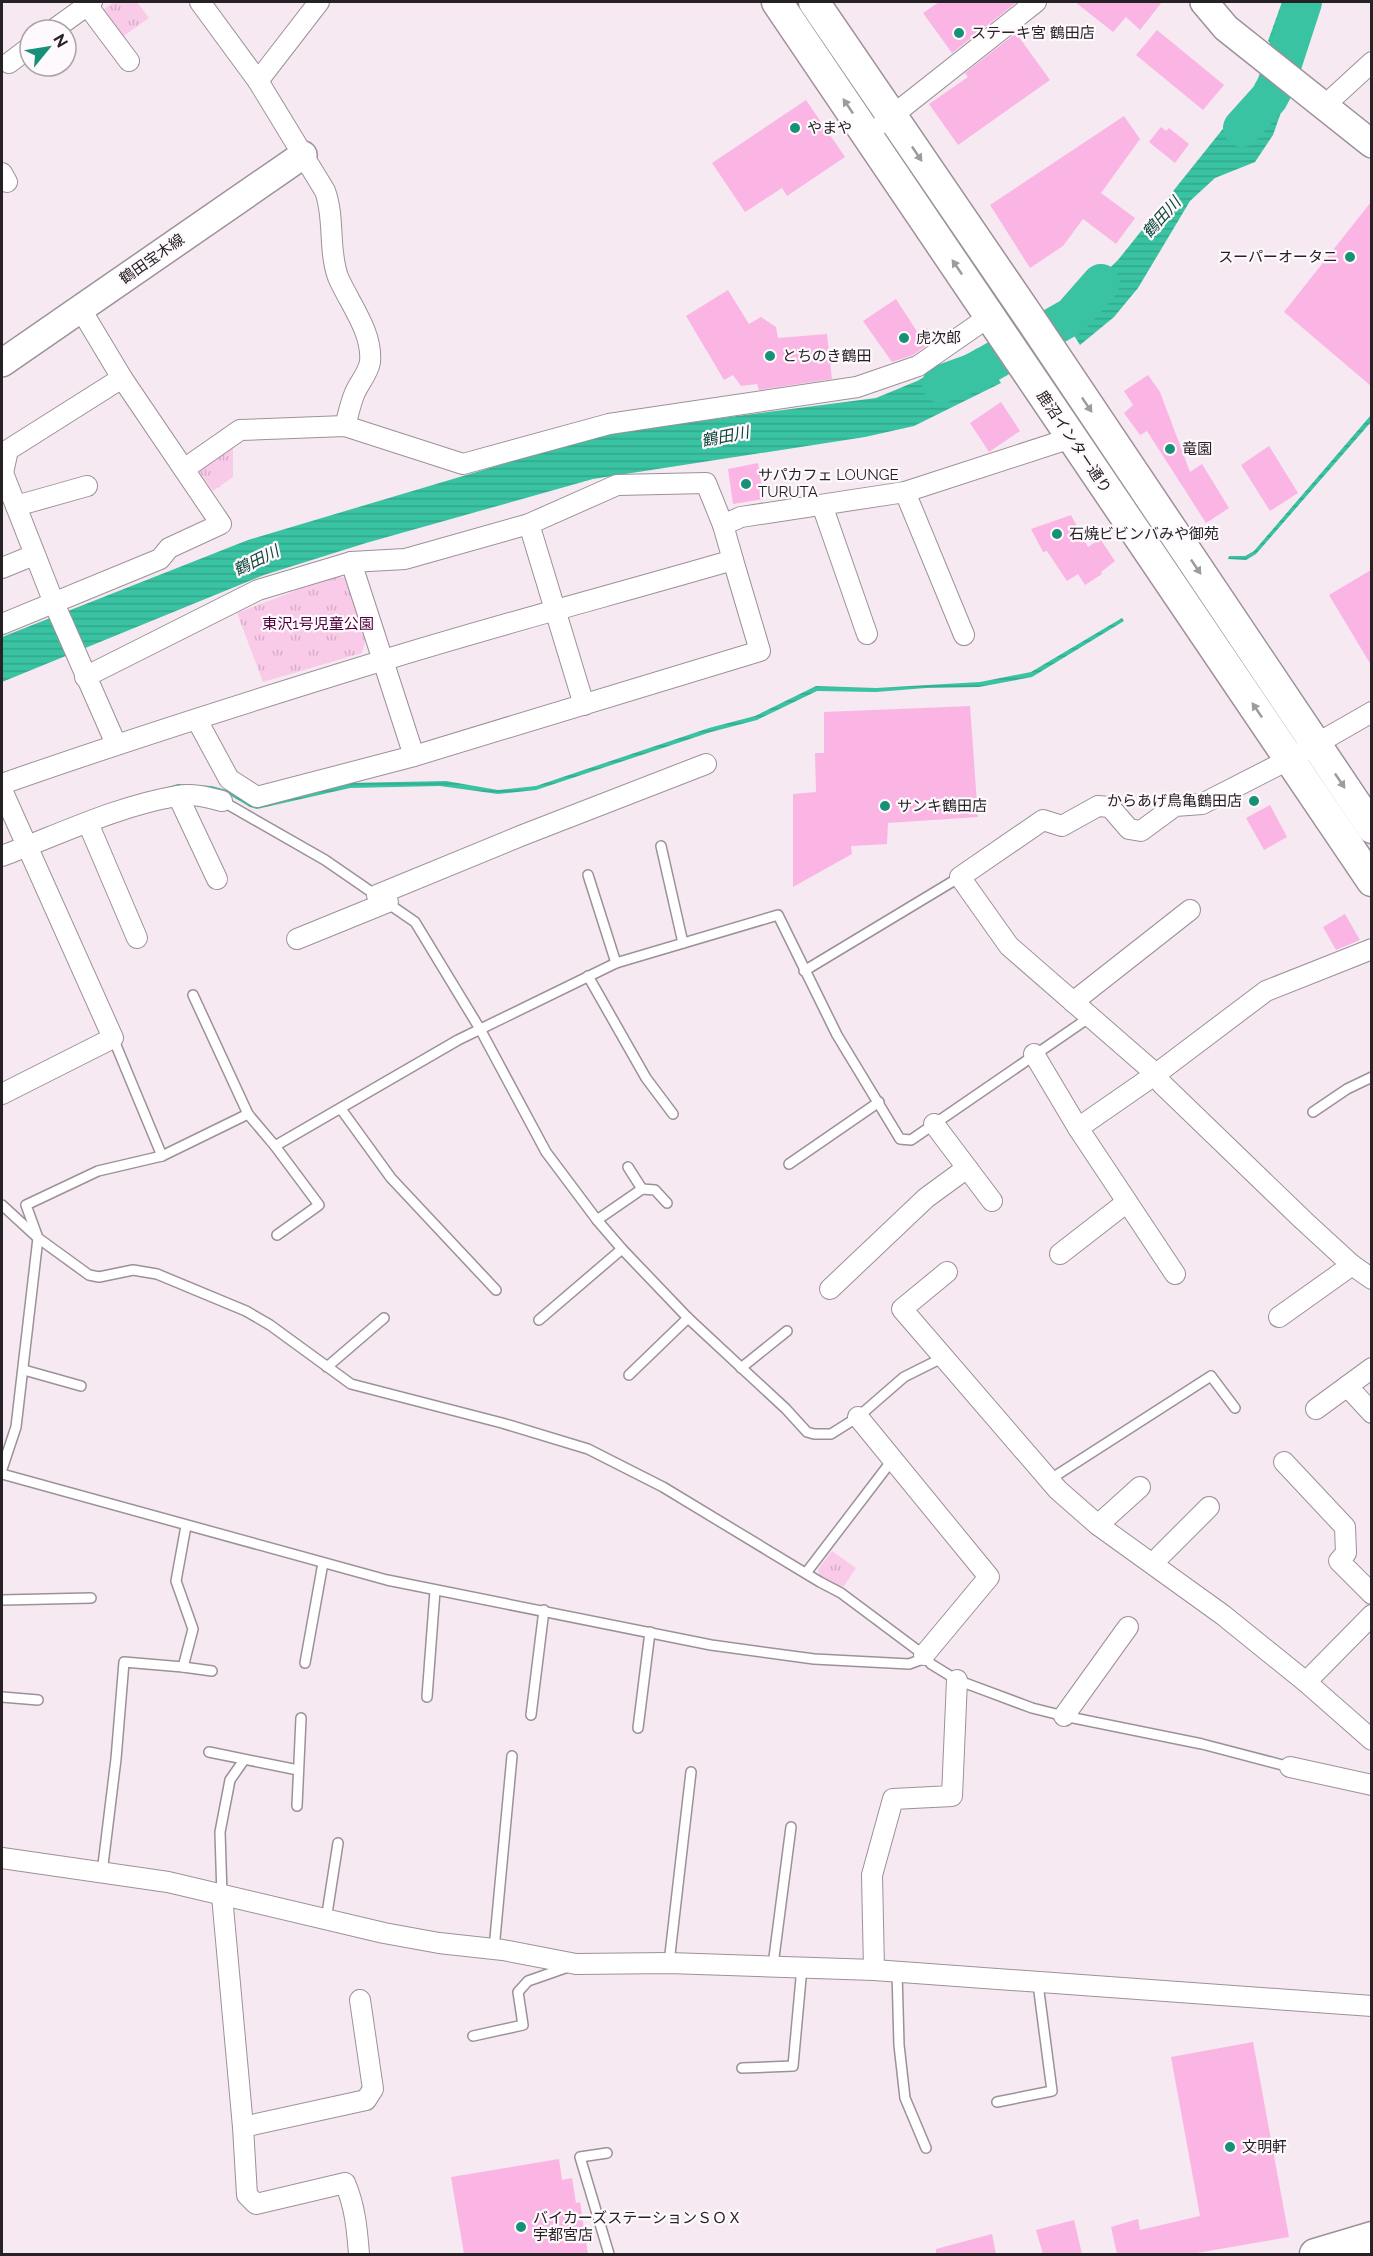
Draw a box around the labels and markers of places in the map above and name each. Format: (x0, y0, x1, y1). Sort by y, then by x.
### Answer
place label: ステーキ宮 鶴田店 (971, 24, 1095, 42)
marker: ステーキ宮 鶴田店 (952, 26, 966, 40)
place label: やまや (807, 119, 852, 137)
marker: やまや (788, 121, 802, 135)
place label: スーパーオータニ (1218, 248, 1338, 266)
marker: スーパーオータニ (1343, 250, 1357, 264)
place label: 虎次郎 (916, 329, 961, 347)
marker: 虎次郎 (897, 331, 911, 345)
place label: とちのき鶴田 (782, 347, 872, 365)
marker: とちのき鶴田 (763, 349, 777, 363)
place label: 竜園 (1182, 440, 1212, 458)
marker: 竜園 (1163, 442, 1177, 456)
place label: サパカフェ LOUNGE TURUTA (758, 466, 899, 501)
marker: サパカフェ LOUNGE TURUTA (739, 477, 753, 491)
place label: 石焼ビビンバみや御苑 (1069, 525, 1219, 543)
marker: 石焼ビビンバみや御苑 (1050, 527, 1064, 541)
place label: からあげ鳥亀鶴田店 (1107, 792, 1242, 810)
marker: からあげ鳥亀鶴田店 (1247, 794, 1261, 808)
place label: サンキ鶴田店 (897, 797, 987, 815)
marker: サンキ鶴田店 (878, 799, 892, 813)
place label: 文明軒 (1242, 2138, 1287, 2156)
marker: 文明軒 (1223, 2140, 1237, 2154)
place label: バイカーズステーションＳＯＸ 宇都宮店 (533, 2209, 742, 2244)
marker: バイカーズステーションＳＯＸ 宇都宮店 (514, 2220, 528, 2234)

